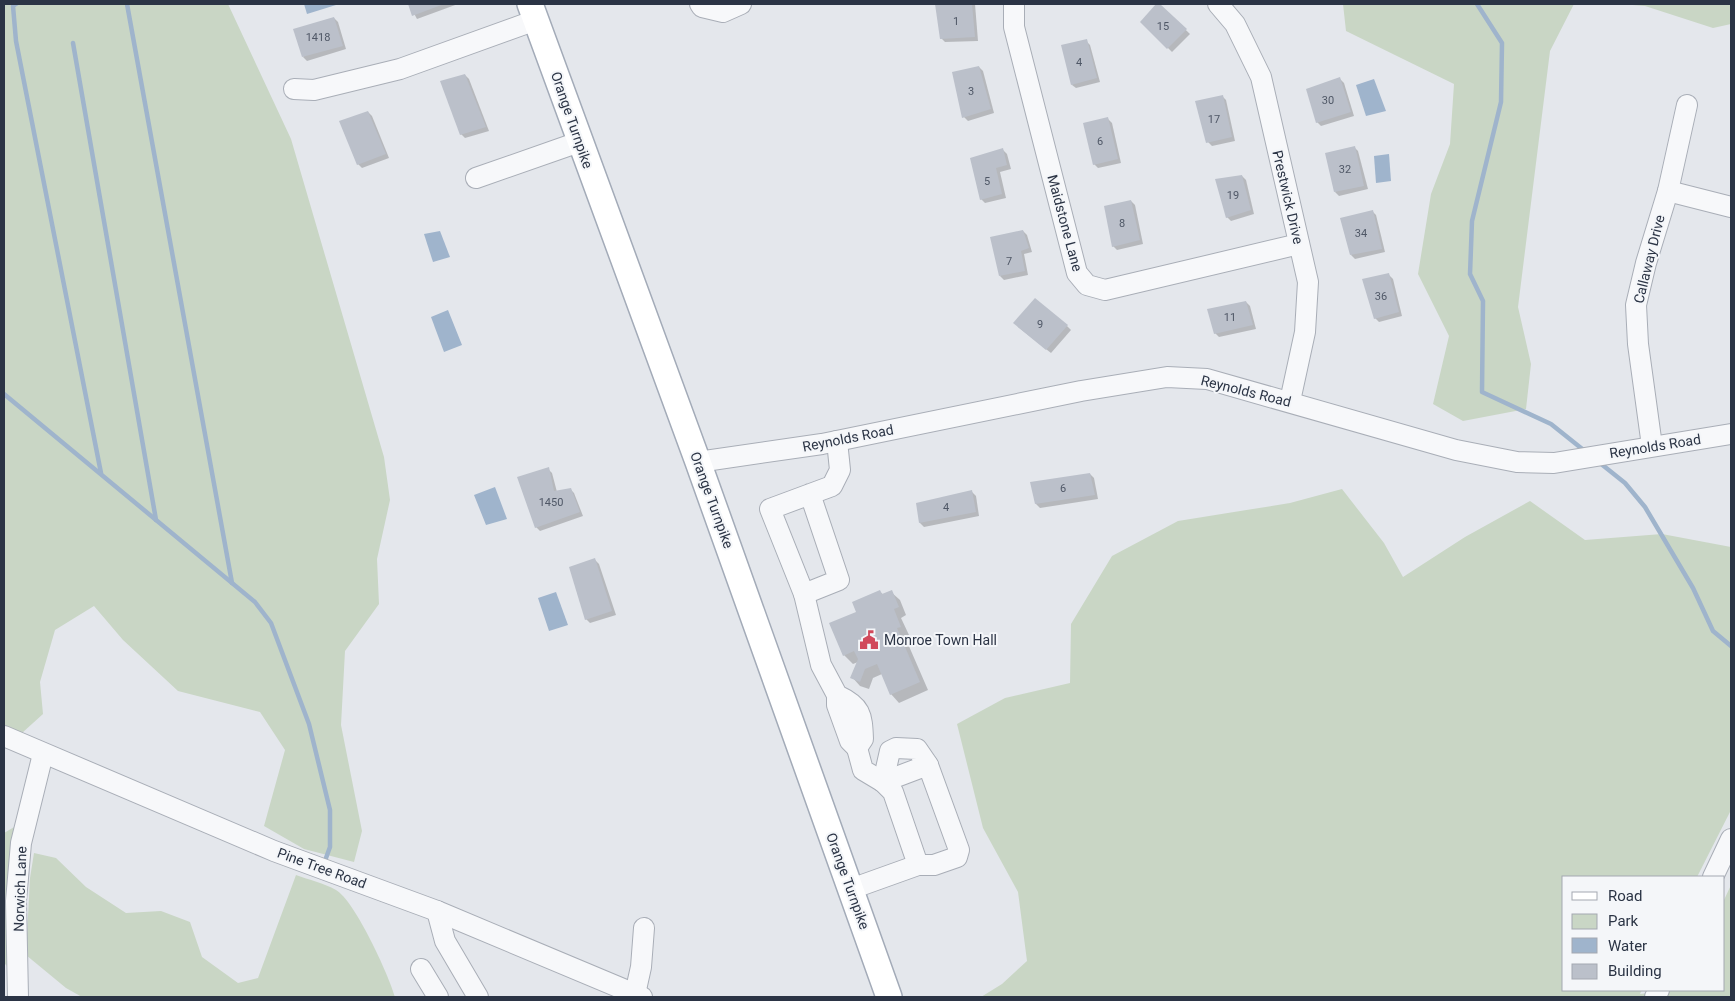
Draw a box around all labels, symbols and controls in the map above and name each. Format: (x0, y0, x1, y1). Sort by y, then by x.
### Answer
house number: 1 (953, 15, 959, 28)
house number: 15 (1157, 20, 1169, 33)
house number: 1418 (306, 31, 330, 44)
house number: 4 (1076, 56, 1082, 69)
street label: Orange Turnpike (548, 69, 596, 171)
house number: 3 (968, 85, 974, 98)
house number: 30 (1322, 94, 1334, 107)
house number: 17 (1208, 113, 1220, 126)
house number: 6 (1097, 135, 1103, 148)
street label: Prestwick Drive (1269, 148, 1307, 246)
house number: 32 (1339, 163, 1351, 176)
street label: Maidstone Lane (1044, 173, 1086, 273)
house number: 5 (984, 175, 990, 188)
house number: 19 (1227, 189, 1239, 202)
street label: Callaway Drive (1630, 213, 1668, 305)
house number: 8 (1119, 217, 1125, 230)
house number: 34 (1355, 227, 1367, 240)
house number: 7 (1006, 255, 1012, 268)
house number: 36 (1375, 290, 1387, 303)
house number: 11 (1224, 311, 1236, 324)
house number: 9 (1037, 318, 1043, 331)
street label: Reynolds Road (1199, 372, 1293, 410)
street label: Reynolds Road (801, 421, 895, 455)
street label: Reynolds Road (1608, 431, 1702, 461)
street label: Orange Turnpike (687, 450, 737, 550)
house number: 6 (1060, 482, 1066, 495)
house number: 1450 (539, 496, 563, 509)
house number: 4 (943, 501, 949, 514)
public building icon: Monroe Town Hall (858, 629, 880, 651)
place label: Monroe Town Hall (884, 632, 997, 648)
street label: Orange Turnpike (823, 831, 873, 931)
street label: Pine Tree Road (275, 844, 369, 892)
street label: Norwich Lane (11, 846, 29, 932)
legend (1562, 876, 1725, 991)
text: Road (1608, 887, 1642, 905)
text: Park (1608, 912, 1639, 930)
text: Water (1608, 937, 1647, 955)
text: Building (1608, 962, 1662, 980)

